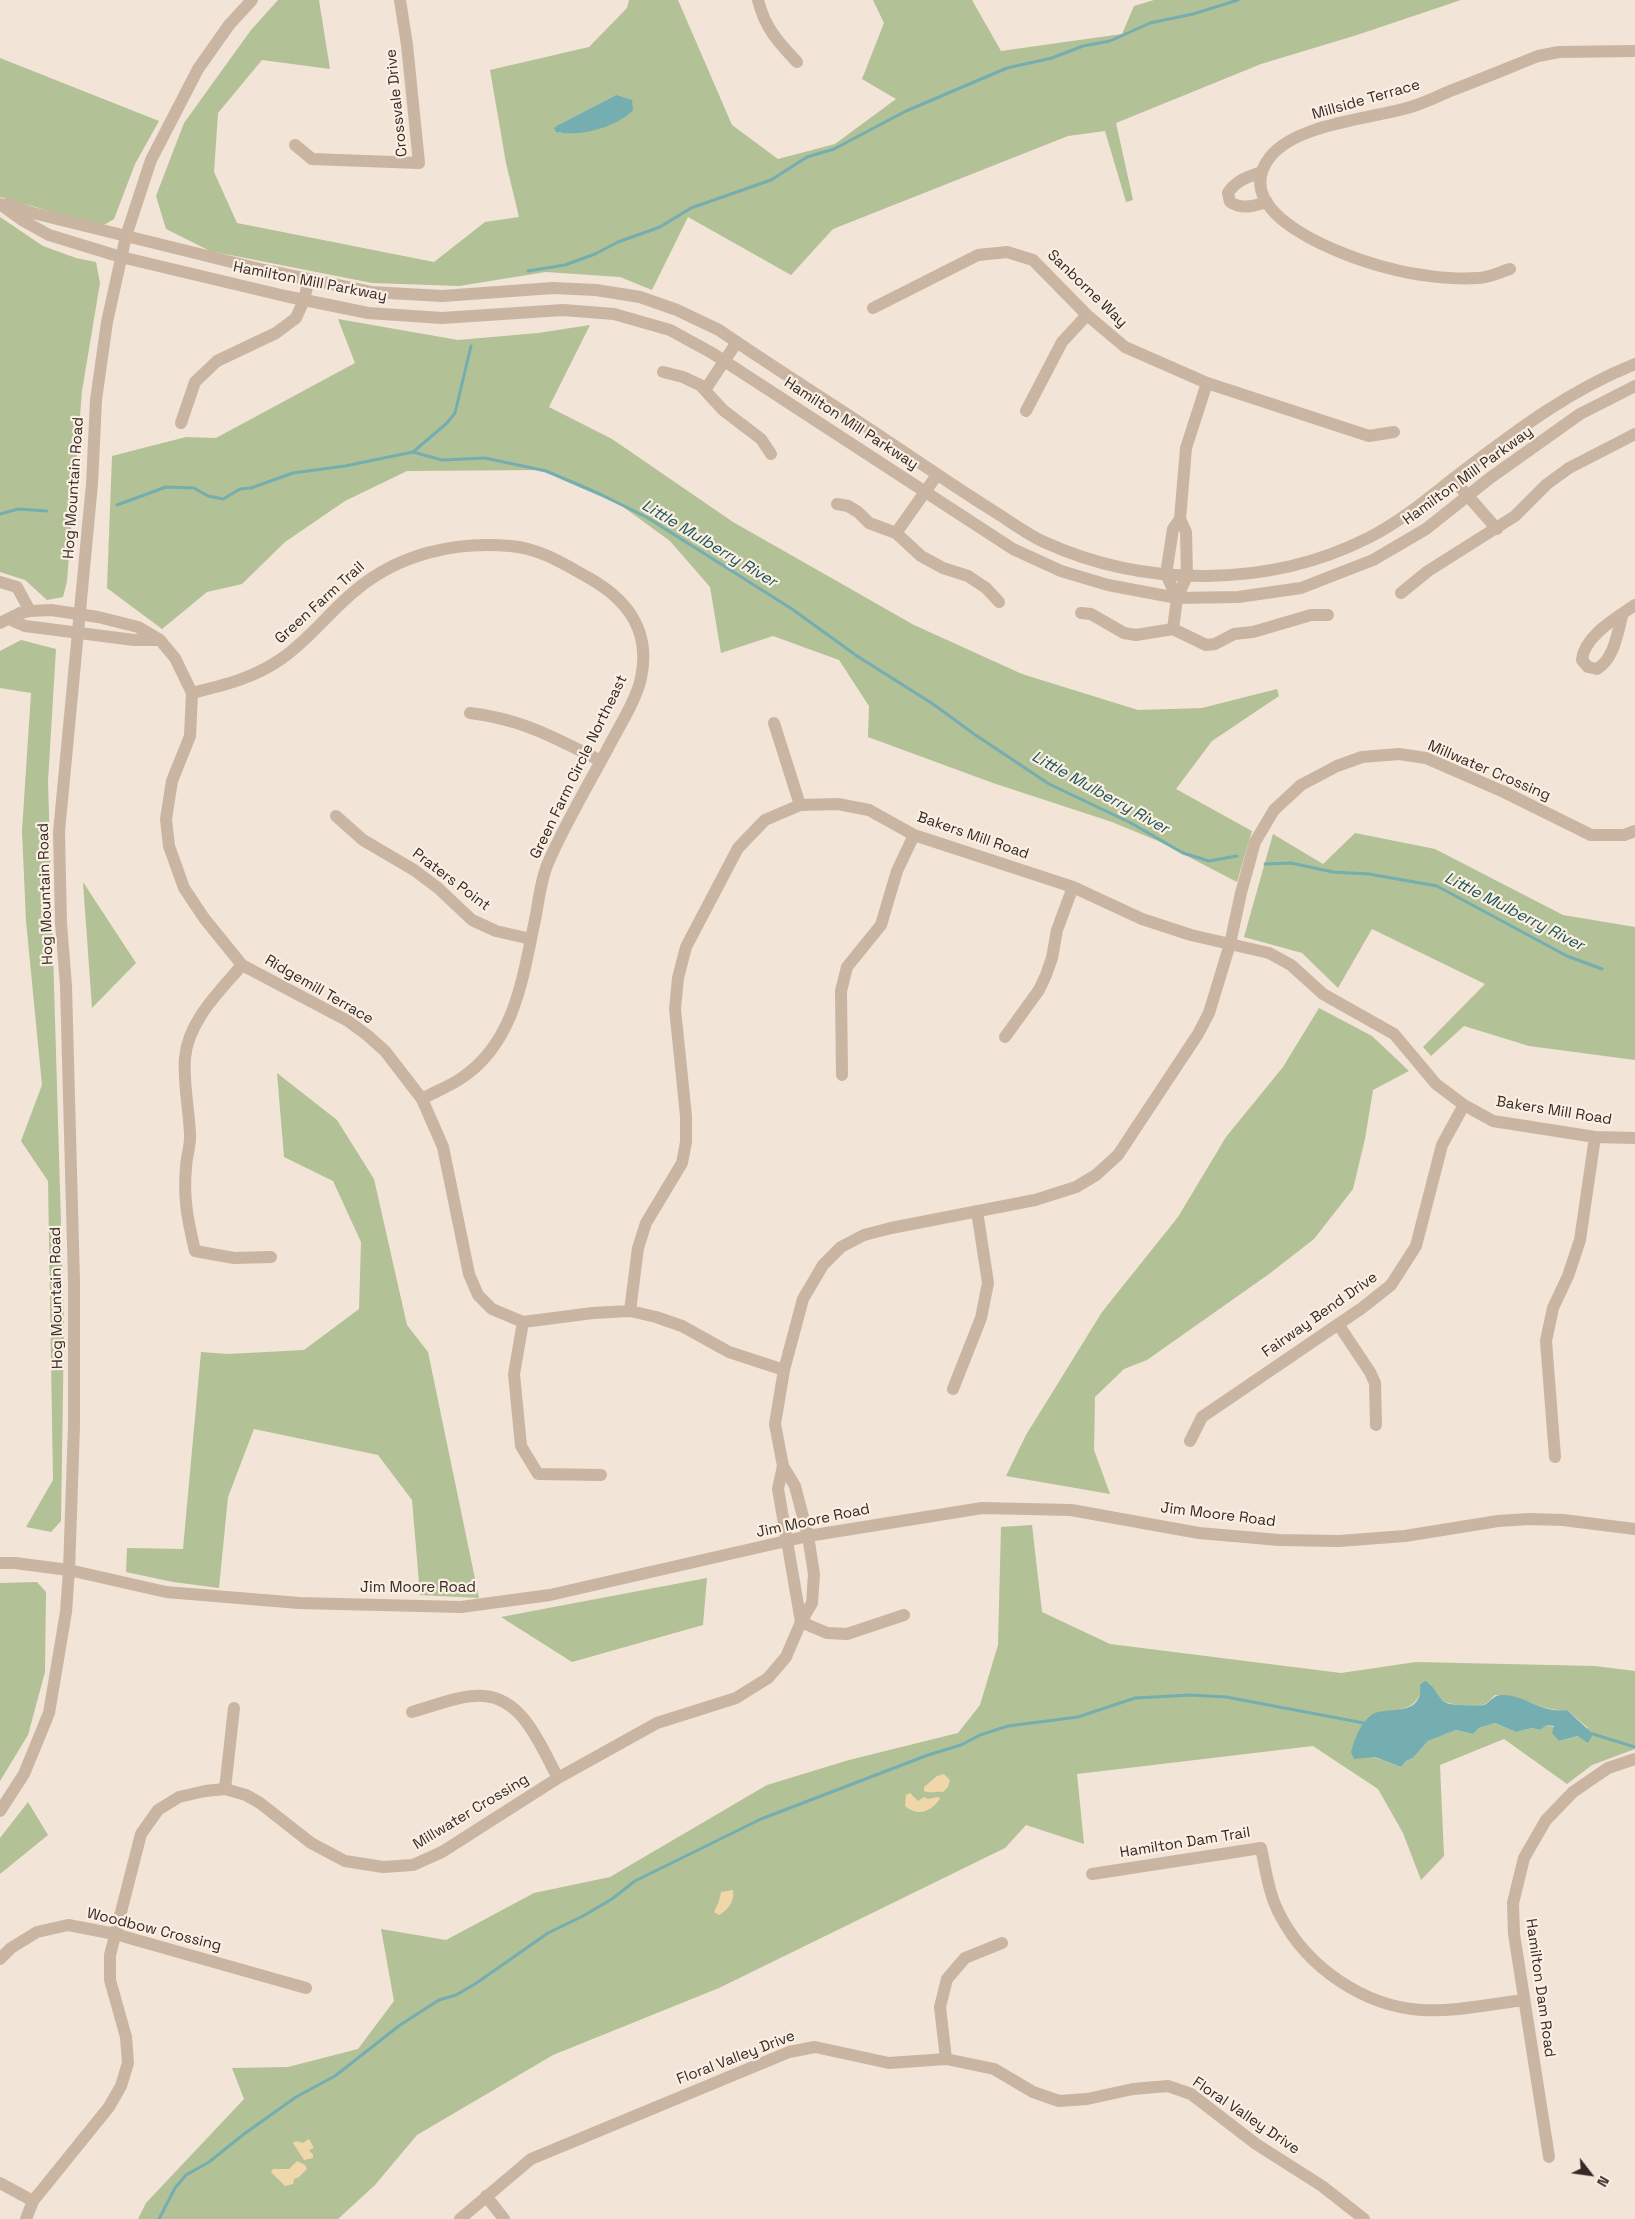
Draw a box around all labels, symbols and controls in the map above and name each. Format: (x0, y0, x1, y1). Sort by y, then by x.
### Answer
street label: Crossvale Drive (382, 48, 412, 158)
street label: Millside Terrace (1310, 76, 1422, 124)
street label: Sanborne Way (1043, 246, 1131, 332)
street label: Hamilton Mill Parkway (232, 258, 388, 306)
street label: Hamilton Mill Parkway (781, 374, 921, 474)
street label: Hog Mountain Road (60, 417, 88, 559)
street label: Hamilton Mill Parkway (1400, 423, 1536, 529)
water label: Little Mulberry River (638, 496, 780, 592)
street label: Green Farm Trail (272, 558, 368, 648)
street label: Green Farm Circle Northeast (527, 672, 631, 862)
street label: Millwater Crossing (1425, 737, 1553, 805)
water label: Little Mulberry River (1028, 747, 1172, 839)
street label: Bakers Mill Road (915, 808, 1031, 864)
street label: Hog Mountain Road (35, 823, 57, 965)
street label: Praters Point (408, 845, 494, 915)
water label: Little Mulberry River (1441, 869, 1587, 955)
street label: Ridgemill Terrace (261, 952, 377, 1028)
street label: Bakers Mill Road (1495, 1093, 1613, 1129)
street label: Hog Mountain Road (47, 1227, 67, 1369)
street label: Fairway Bend Drive (1259, 1268, 1381, 1362)
street label: Jim Moore Road (1159, 1499, 1277, 1531)
street label: Jim Moore Road (754, 1500, 872, 1542)
street label: Jim Moore Road (360, 1579, 476, 1597)
street label: Millwater Crossing (410, 1770, 532, 1854)
street label: Hamilton Dam Trail (1118, 1824, 1252, 1862)
street label: Woodbow Crossing (85, 1905, 223, 1955)
street label: Hamilton Dam Road (1521, 1918, 1559, 2058)
street label: Floral Valley Drive (674, 2027, 798, 2089)
street label: Floral Valley Drive (1189, 2074, 1303, 2158)
north arrow (1565, 2149, 1615, 2199)
text: N (1593, 2173, 1613, 2190)

